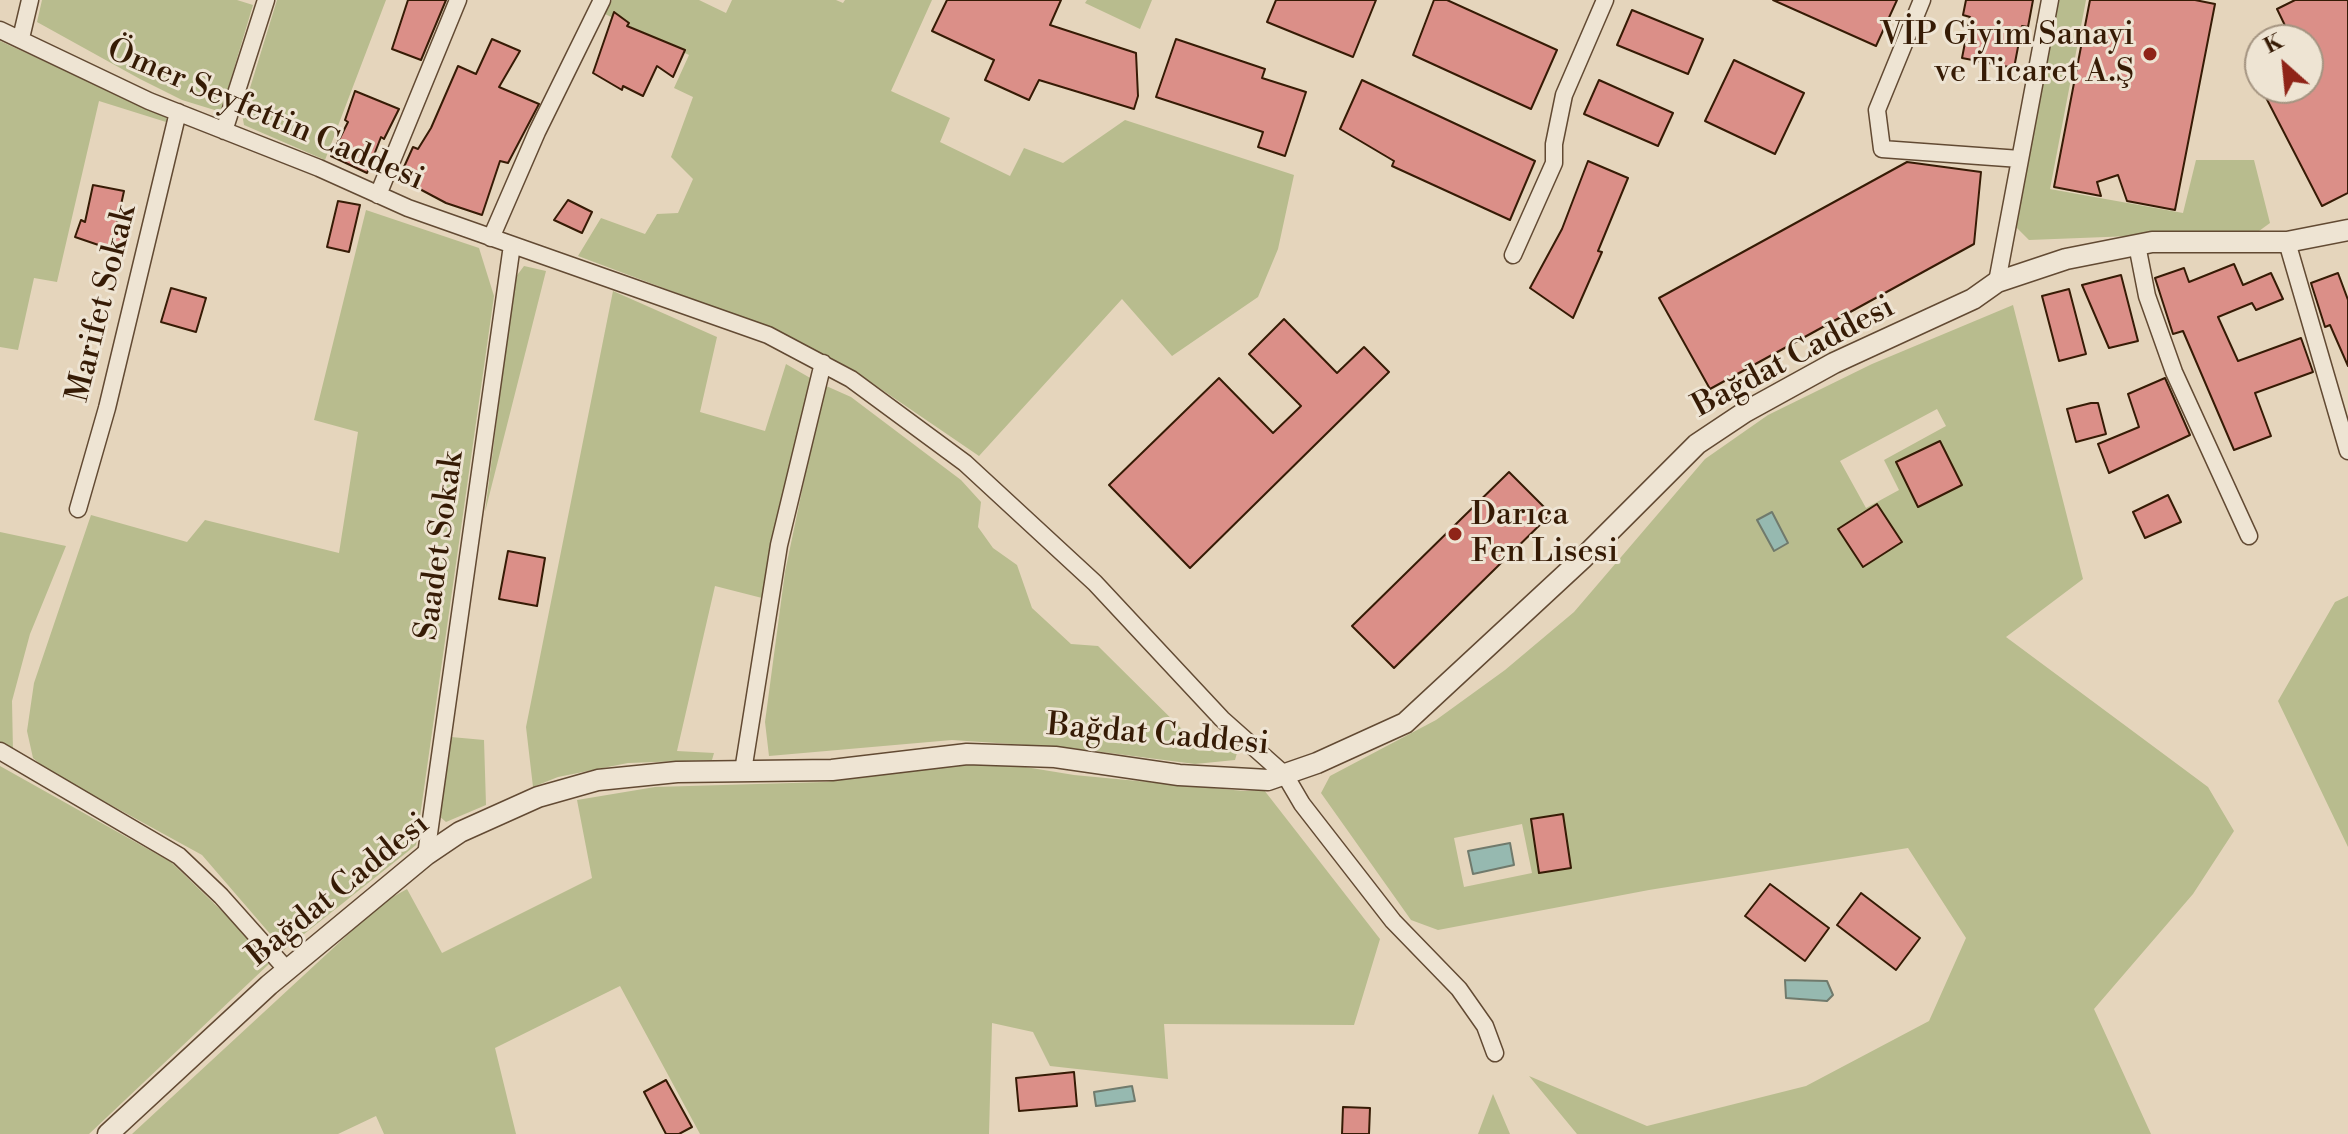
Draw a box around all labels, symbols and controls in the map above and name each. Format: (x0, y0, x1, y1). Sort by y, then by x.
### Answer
place label: VİP Giyim Sanayi ve Ticaret A.Ş (1880, 17, 2134, 92)
north arrow (2244, 24, 2324, 104)
text: K (2260, 28, 2288, 60)
street label: Ömer Seyfettin Caddesi (101, 32, 429, 200)
marker: VİP Giyim Sanayi ve Ticaret A.Ş (2141, 45, 2159, 63)
street label: Marifet Sokak (60, 202, 146, 406)
street label: Bağdat Caddesi (1687, 289, 1901, 427)
street label: Saadet Sokak (409, 449, 473, 643)
place label: Darıca Fen Lisesi (1471, 497, 1618, 572)
marker: Darıca Fen Lisesi (1446, 525, 1464, 543)
street label: Bağdat Caddesi (1045, 707, 1271, 765)
street label: Bağdat Caddesi (240, 806, 438, 976)

